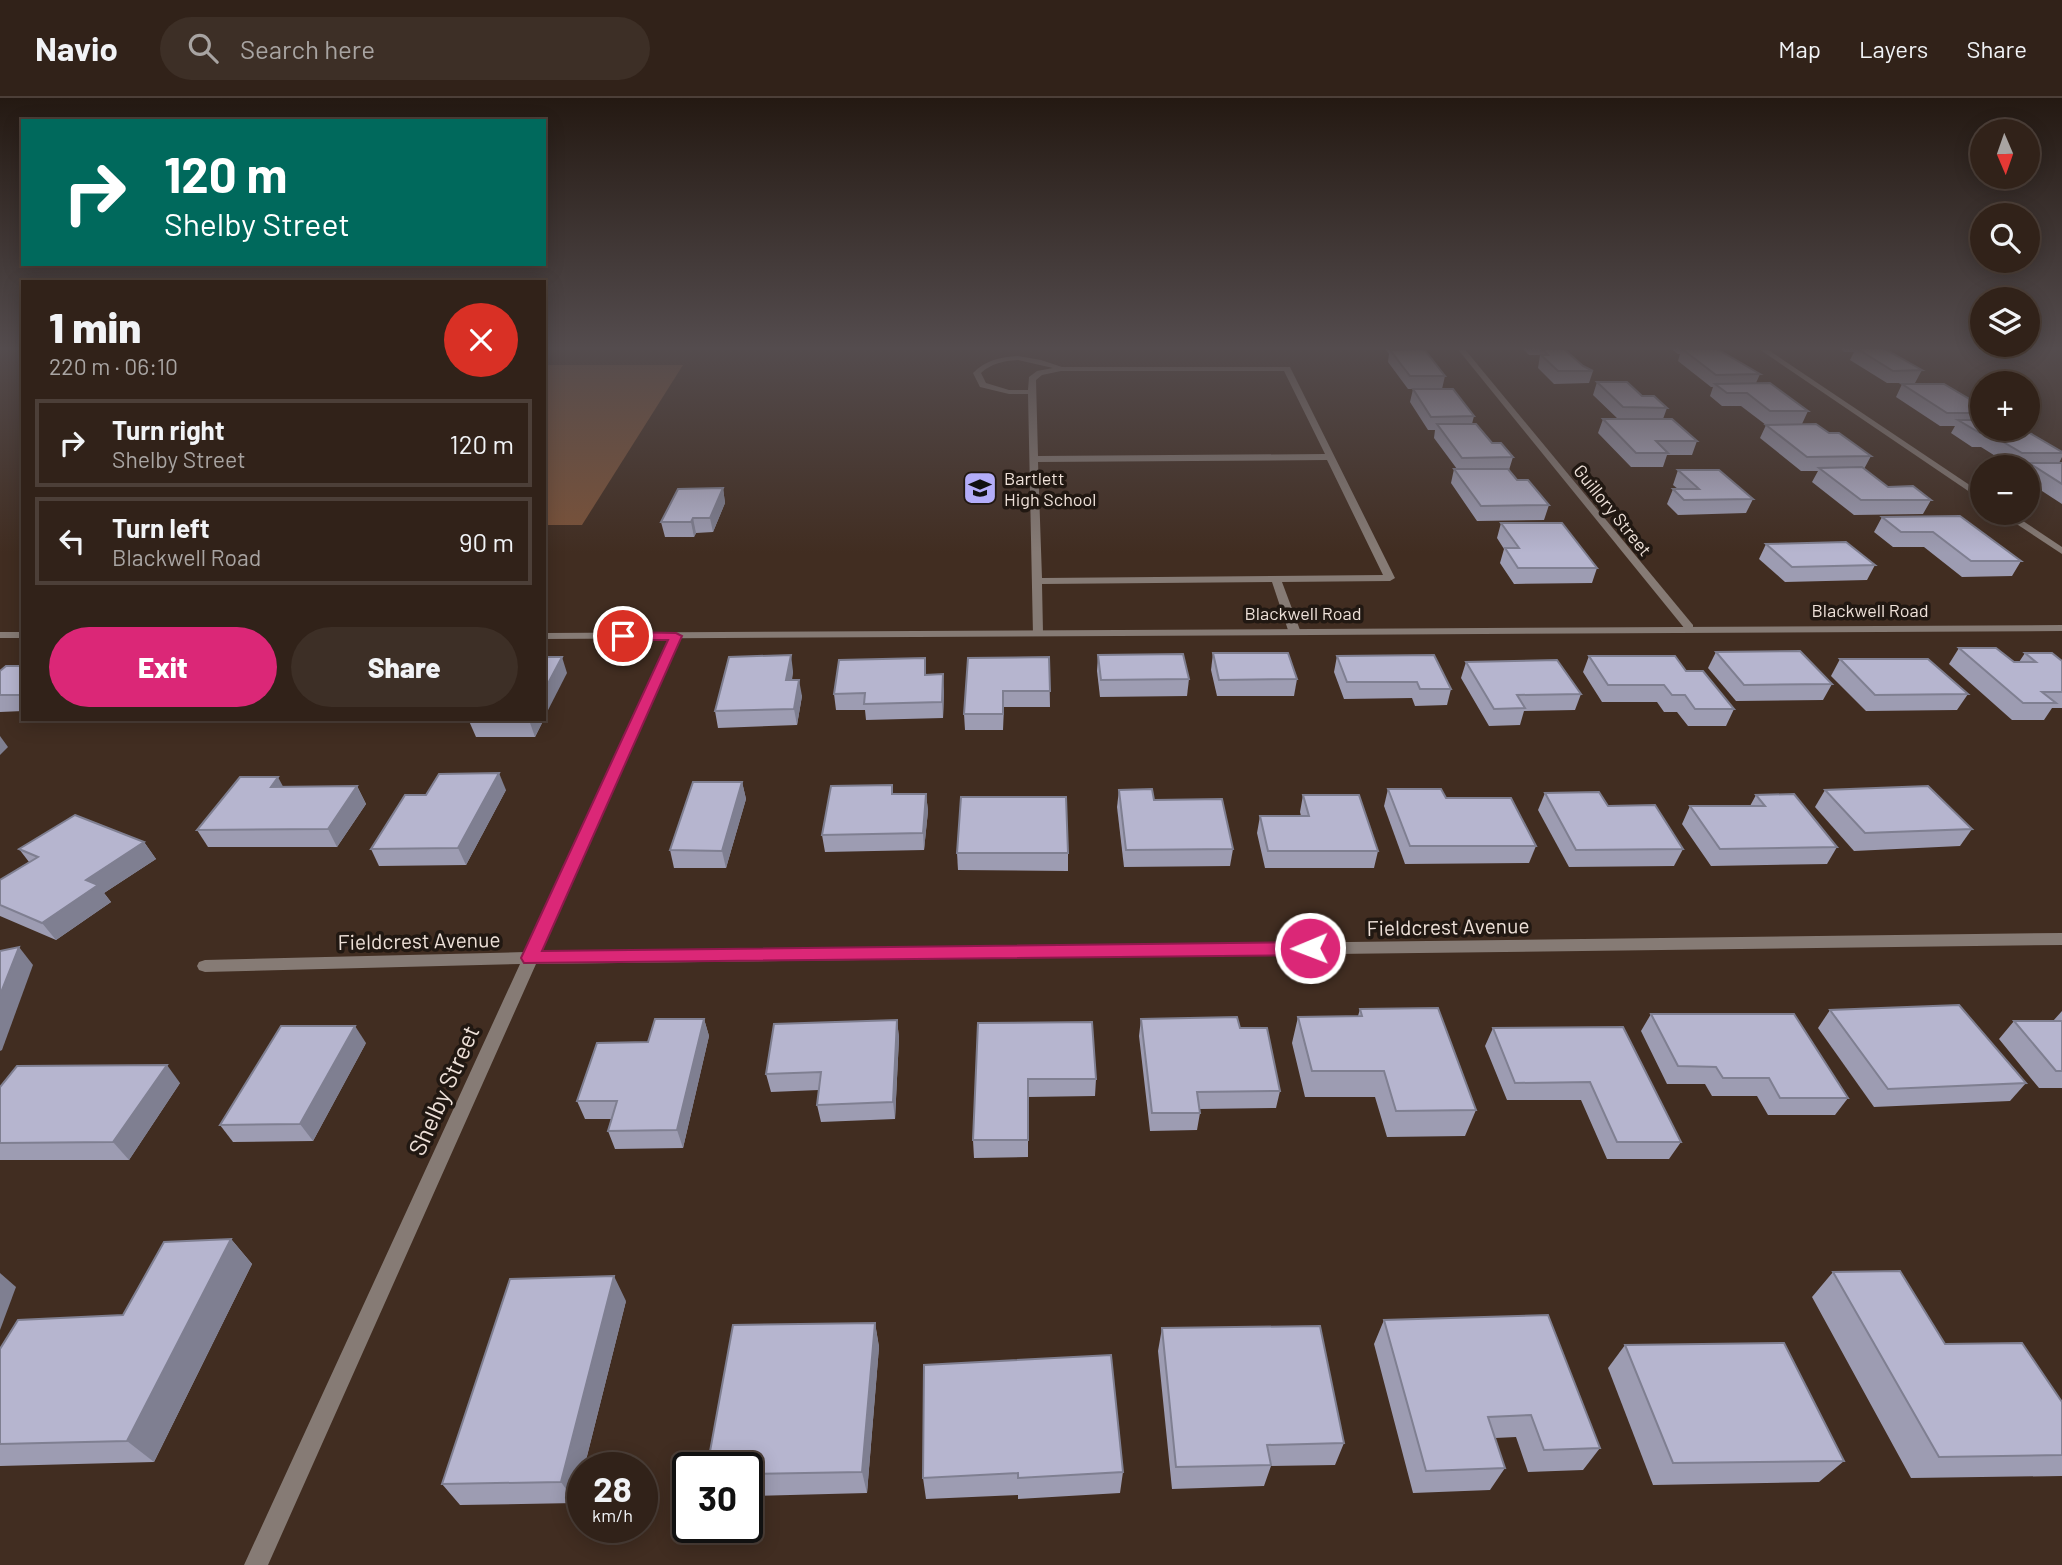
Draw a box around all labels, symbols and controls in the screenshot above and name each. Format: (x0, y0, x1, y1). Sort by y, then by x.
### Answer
search box (160, 17, 650, 80)
text: Navio (35, 28, 118, 68)
icon: search (184, 29, 222, 67)
text: Search here (240, 33, 375, 64)
text: Map (1778, 34, 1821, 63)
text: Layers (1859, 34, 1928, 63)
text: Share (1966, 34, 2027, 63)
north arrow (1970, 119, 2040, 189)
map controls (1970, 119, 2040, 525)
text: 120 m (164, 144, 287, 203)
icon: right (49, 147, 140, 238)
button: search (1970, 203, 2040, 273)
text: Shelby Street (164, 204, 350, 242)
button: layers (1970, 287, 2040, 357)
text: 1 min (49, 301, 141, 351)
button: close (444, 303, 518, 377)
text: 220 m · 06:10 (49, 352, 178, 380)
button: + (1970, 371, 2040, 441)
text: Turn right (112, 414, 225, 445)
icon: right (53, 424, 91, 462)
text: 120 m (450, 428, 514, 459)
text: Shelby Street (112, 445, 246, 473)
button: − (1970, 455, 2040, 525)
street label: Guillory Street (1569, 460, 1657, 560)
place label: Bartlett High School (1004, 467, 1097, 510)
school or university icon: Bartlett High School (961, 469, 999, 507)
text: Turn left (112, 512, 210, 543)
icon: left (53, 522, 91, 560)
text: 90 m (459, 526, 514, 557)
text: Blackwell Road (112, 543, 261, 571)
street label: Blackwell Road (1812, 599, 1928, 621)
street label: Blackwell Road (1245, 602, 1361, 624)
pin (593, 606, 653, 666)
icon: arrive (604, 617, 642, 655)
button: Exit (49, 627, 277, 707)
button: Share (291, 627, 518, 707)
position arrow (1273, 911, 1347, 985)
street label: Fieldcrest Avenue (1366, 912, 1530, 940)
street label: Fieldcrest Avenue (337, 926, 501, 954)
street label: Shelby Street (401, 1020, 485, 1160)
speed limit sign: 30 (672, 1452, 763, 1543)
text: 28 (593, 1467, 632, 1509)
text: km/h (592, 1504, 633, 1526)

